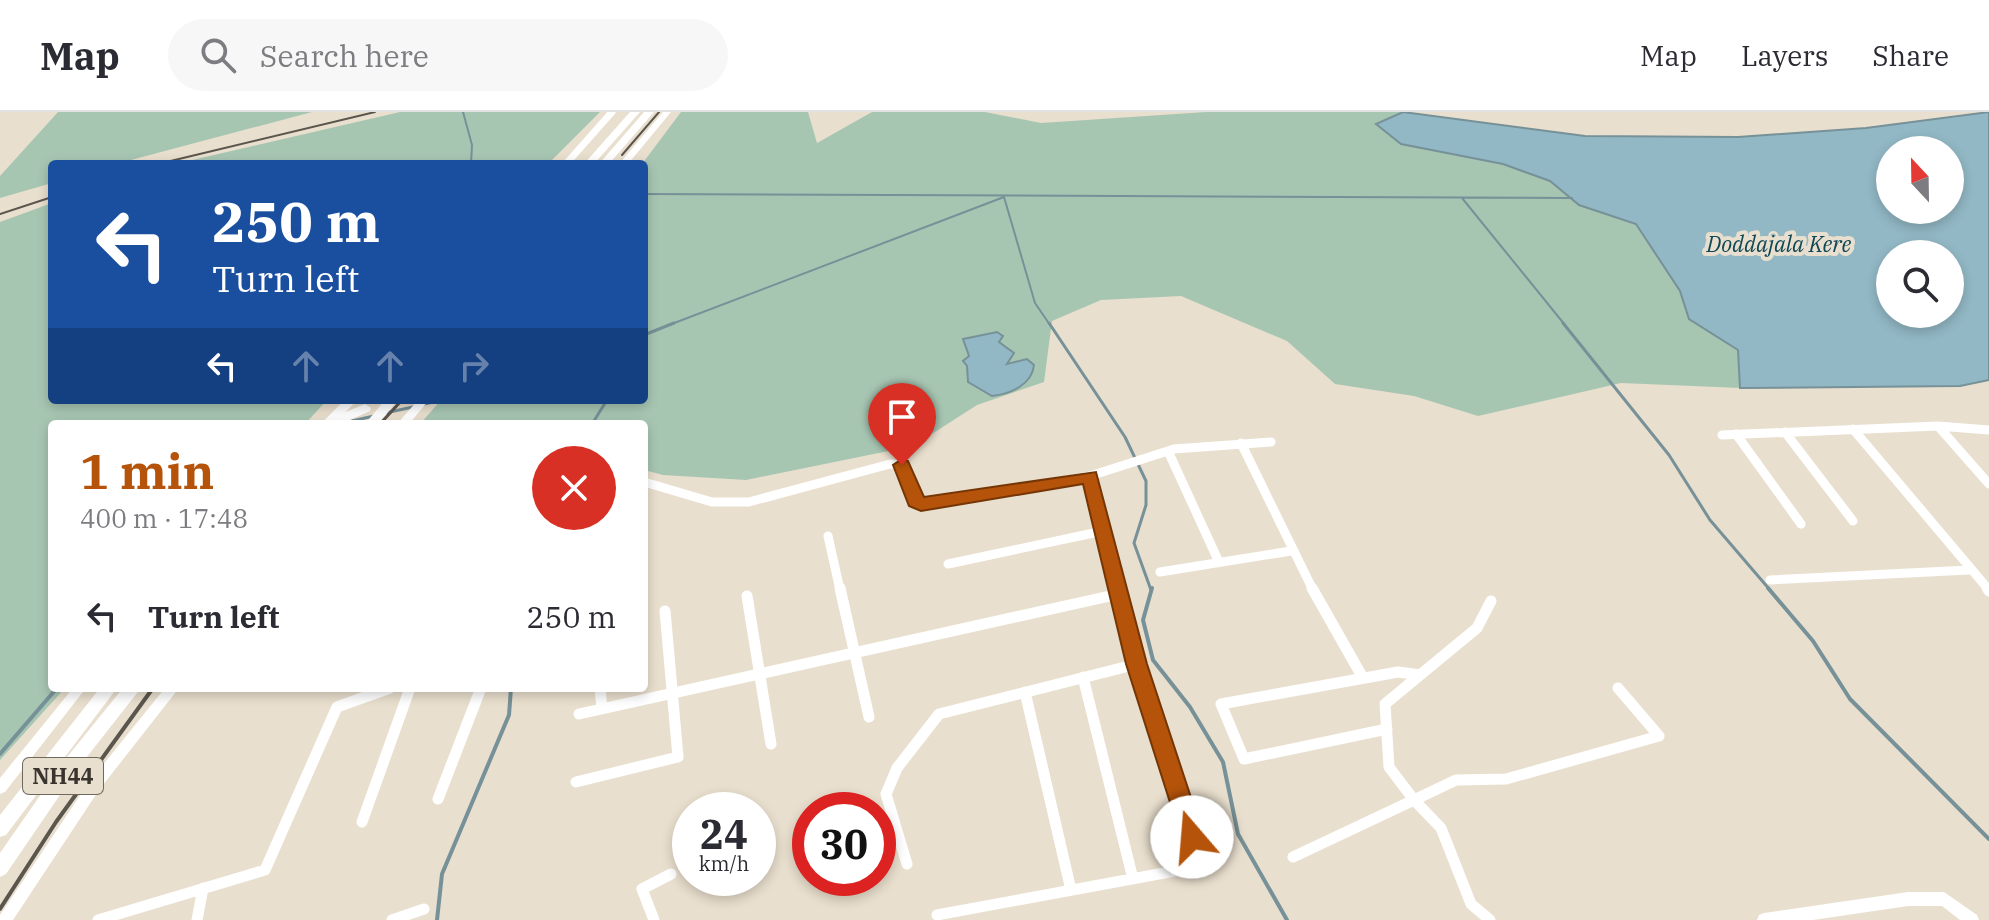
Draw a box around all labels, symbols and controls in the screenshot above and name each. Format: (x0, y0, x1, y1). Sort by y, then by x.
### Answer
search box (168, 19, 728, 91)
text: Map (40, 31, 120, 80)
icon: search (196, 33, 240, 77)
text: Search here (260, 36, 429, 75)
text: Map (1640, 37, 1697, 74)
text: Layers (1741, 37, 1828, 74)
text: Share (1872, 37, 1949, 74)
north arrow (1876, 136, 1964, 224)
map controls (1876, 136, 1964, 328)
text: 250 m (212, 185, 380, 257)
icon: left (80, 192, 184, 296)
water label: Doddajala Kere (1706, 229, 1852, 258)
button: search (1876, 240, 1964, 328)
text: Turn left (212, 255, 359, 302)
icon: left (200, 344, 244, 388)
icon: ahead (284, 344, 328, 388)
icon: ahead (368, 344, 412, 388)
icon: right (452, 344, 496, 388)
pin (868, 383, 936, 465)
icon: arrive (880, 395, 924, 439)
text: 1 min (80, 440, 214, 502)
button: close (532, 446, 616, 530)
text: 400 m · 17:48 (80, 501, 248, 535)
icon: left (80, 594, 124, 638)
text: Turn left (148, 597, 280, 636)
text: 250 m (526, 597, 616, 636)
road number: NH44 (23, 758, 103, 794)
speed limit sign: 30 (792, 792, 896, 896)
position arrow (1150, 795, 1234, 879)
text: 24 (700, 808, 748, 860)
text: km/h (699, 850, 749, 877)

